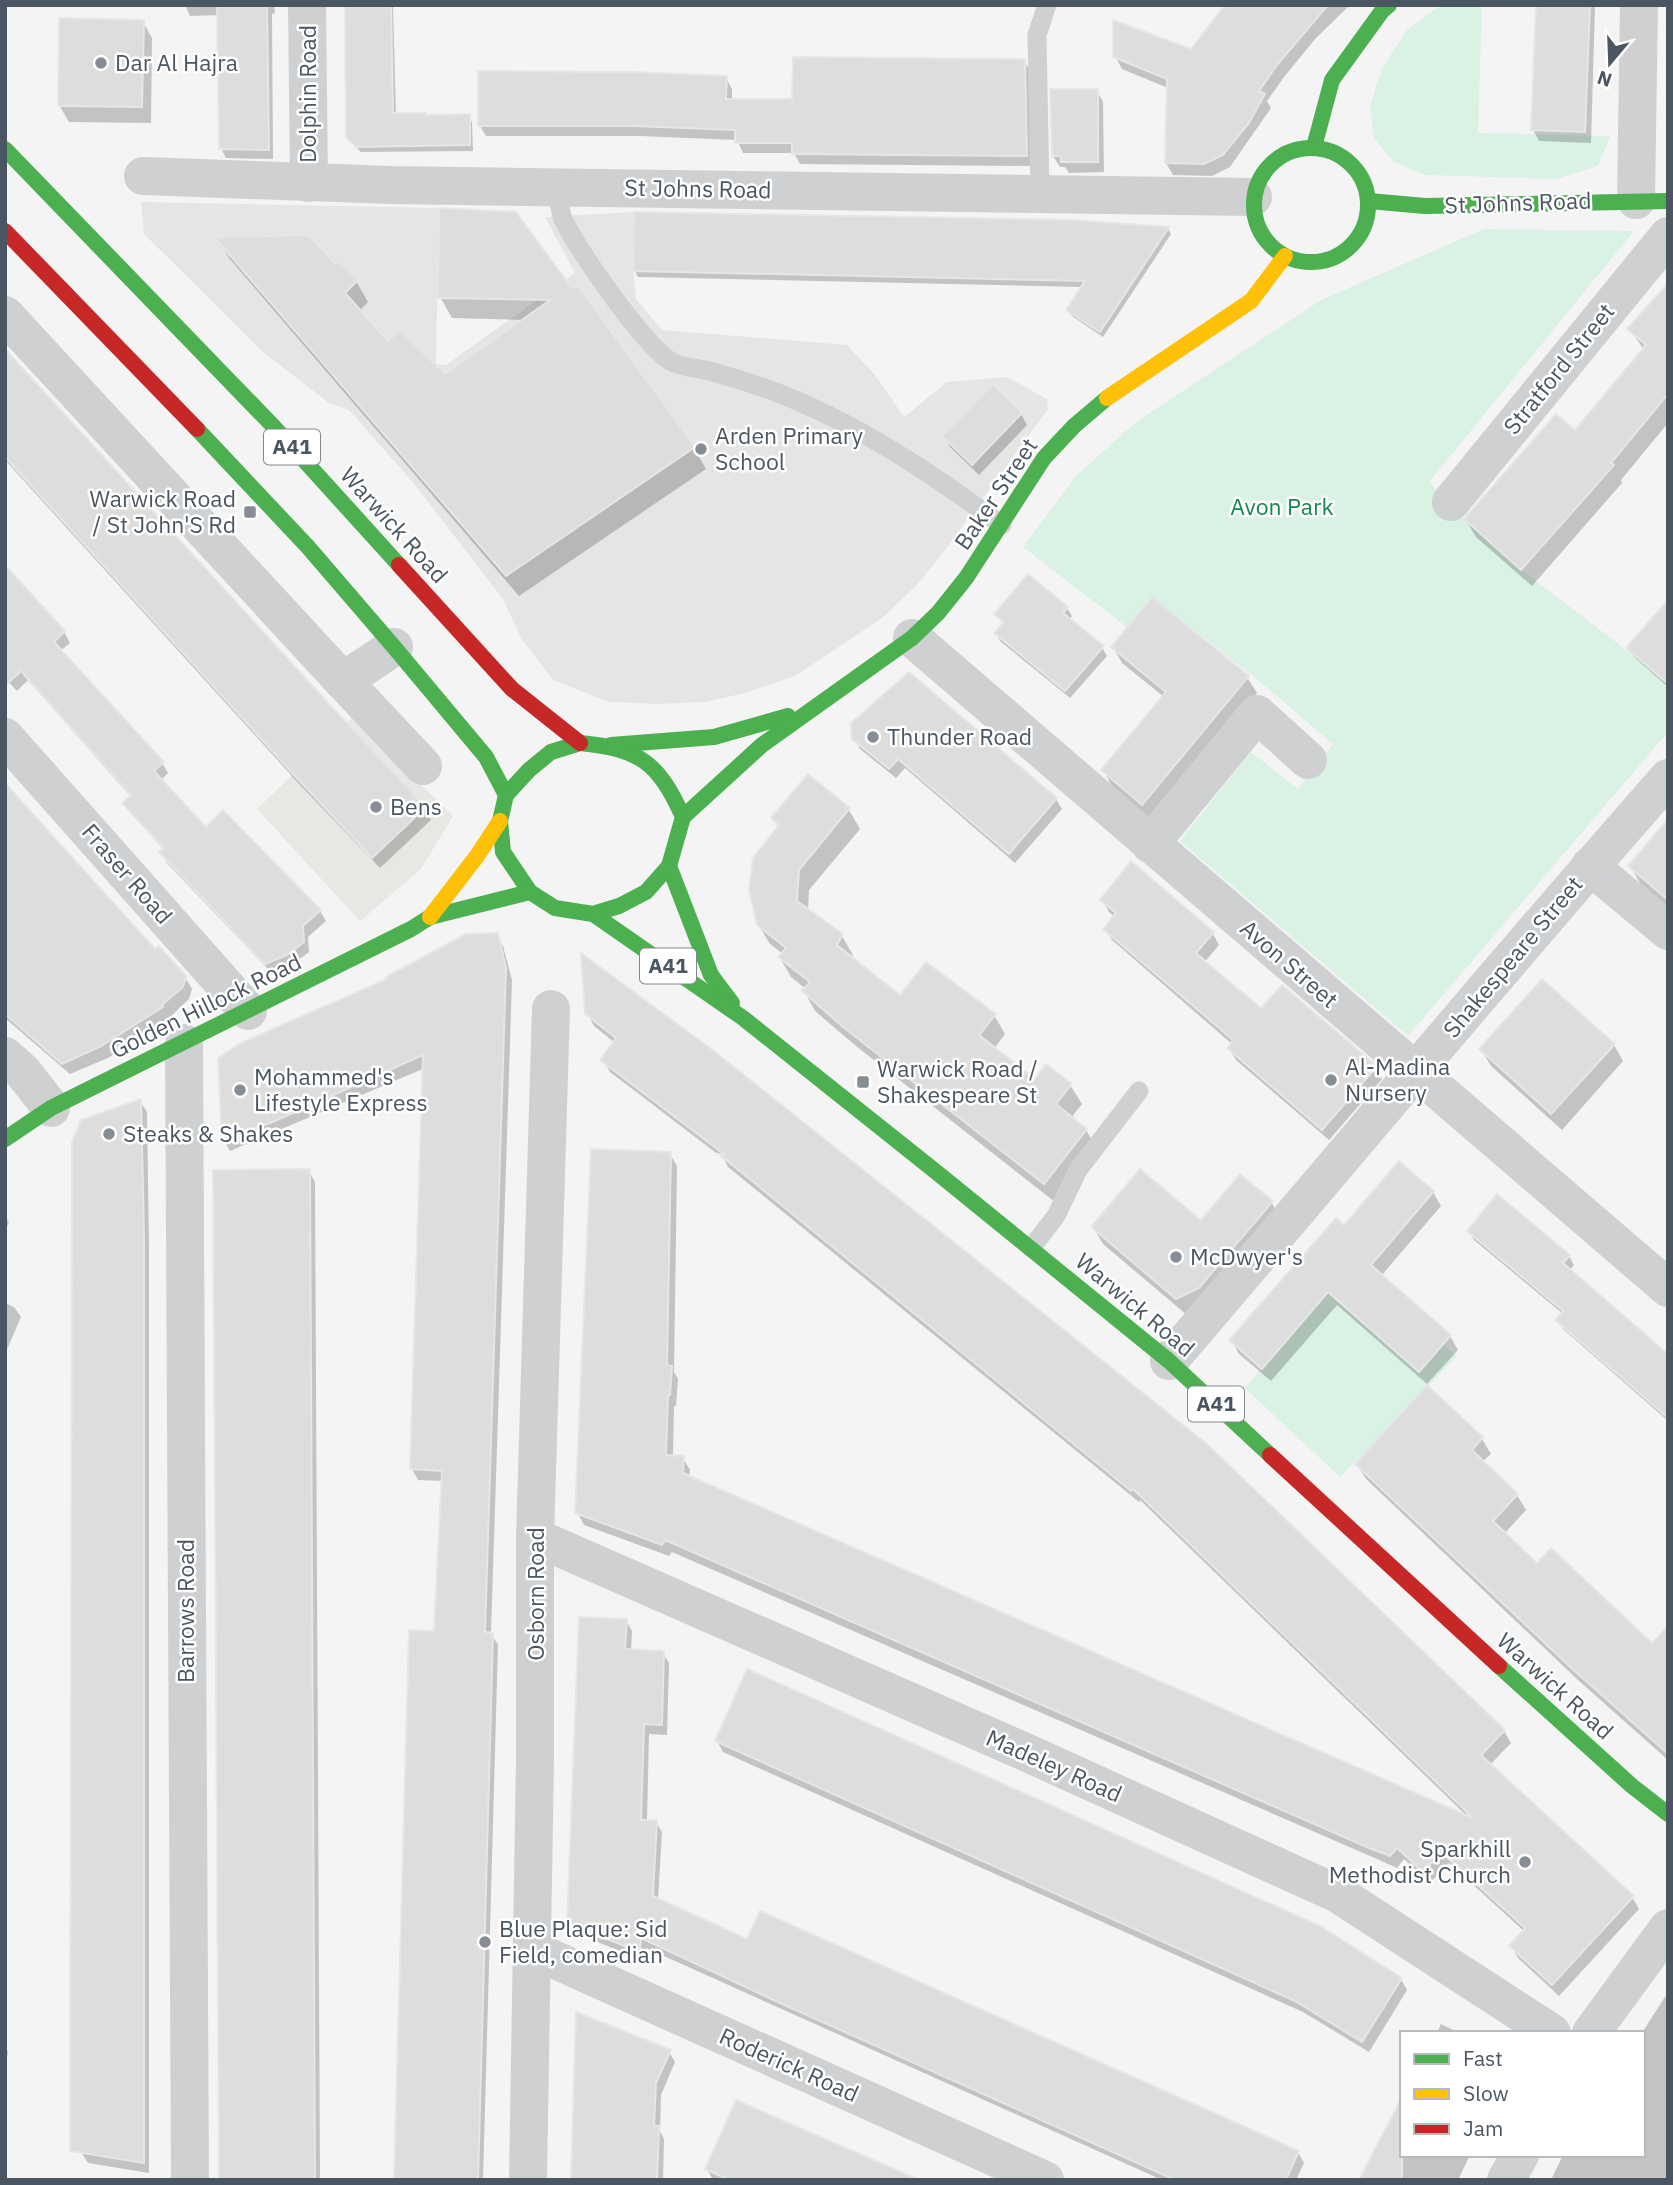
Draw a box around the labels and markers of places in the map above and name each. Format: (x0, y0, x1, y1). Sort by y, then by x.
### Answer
place label: Dar Al Hajra (115, 47, 238, 77)
marker: Dar Al Hajra (93, 55, 109, 71)
place label: Arden Primary School (715, 420, 863, 476)
marker: Arden Primary School (693, 441, 709, 457)
place label: Warwick Road / St John'S Rd (89, 483, 236, 539)
marker: Warwick Road / St John'S Rd (242, 504, 258, 520)
place label: Thunder Road (887, 721, 1032, 751)
marker: Thunder Road (865, 729, 881, 745)
place label: Bens (390, 791, 442, 821)
marker: Bens (368, 799, 384, 815)
place label: Al-Madina Nursery (1345, 1051, 1450, 1107)
place label: Warwick Road / Shakespeare St (877, 1053, 1038, 1109)
place label: Mohammed's Lifestyle Express (254, 1061, 428, 1117)
marker: Al-Madina Nursery (1323, 1072, 1339, 1088)
marker: Warwick Road / Shakespeare St (855, 1074, 871, 1090)
marker: Mohammed's Lifestyle Express (232, 1082, 248, 1098)
place label: Steaks & Shakes (123, 1118, 293, 1148)
marker: Steaks & Shakes (101, 1126, 117, 1142)
place label: McDwyer's (1190, 1241, 1303, 1271)
marker: McDwyer's (1168, 1249, 1184, 1265)
place label: Sparkhill Methodist Church (1329, 1833, 1511, 1889)
marker: Sparkhill Methodist Church (1517, 1854, 1533, 1870)
place label: Blue Plaque: Sid Field, comedian (499, 1913, 668, 1969)
marker: Blue Plaque: Sid Field, comedian (477, 1934, 493, 1950)

